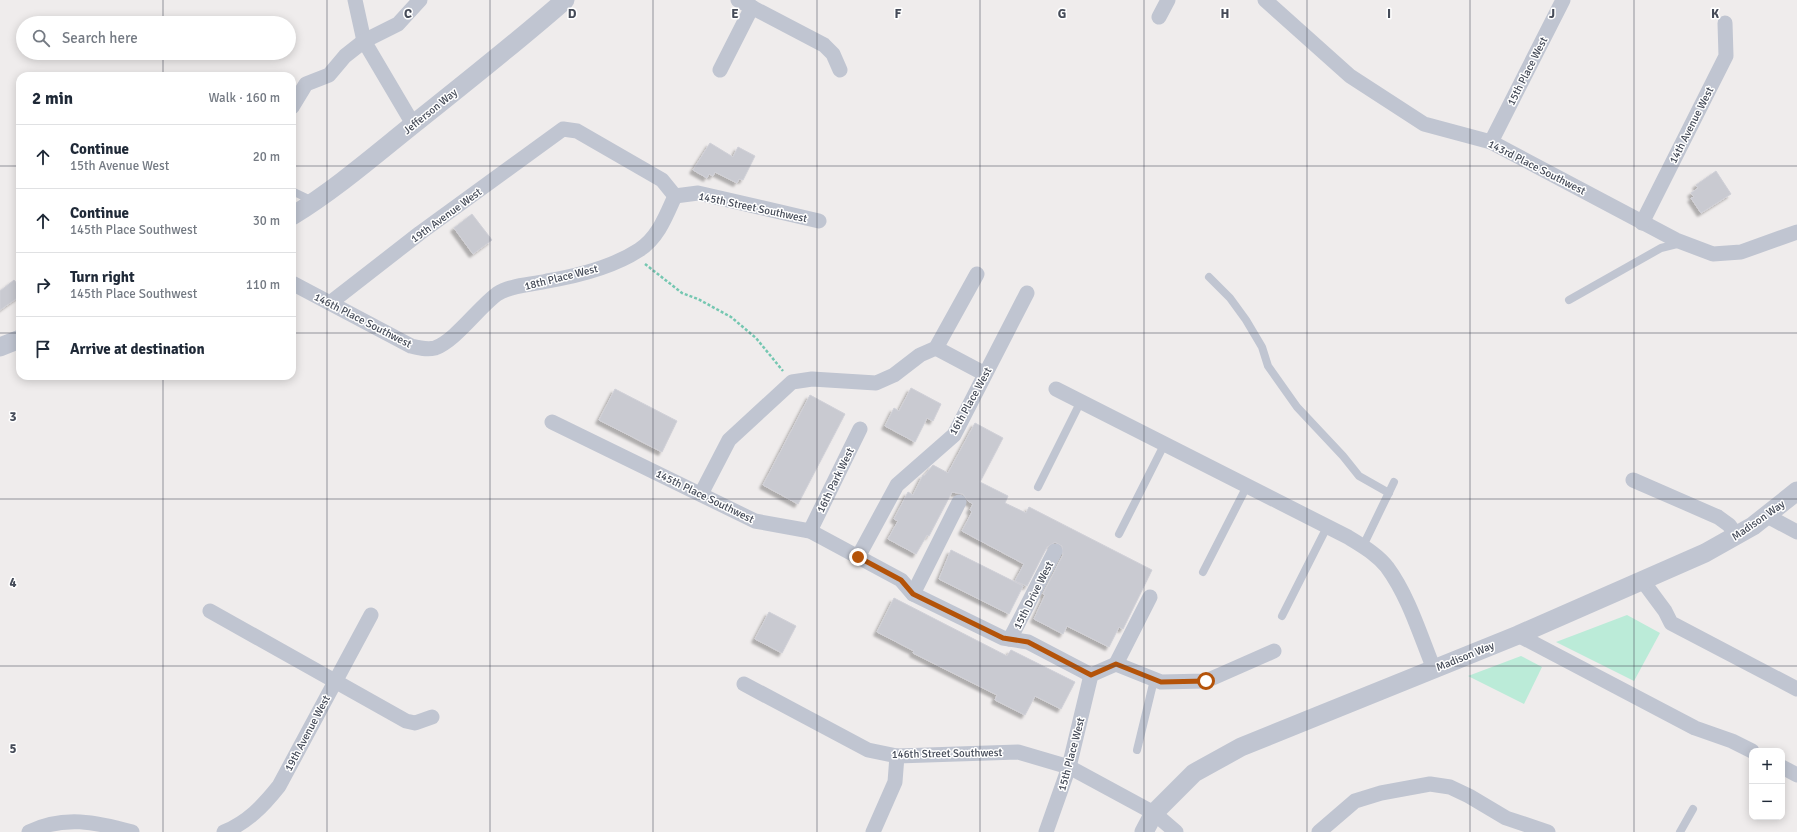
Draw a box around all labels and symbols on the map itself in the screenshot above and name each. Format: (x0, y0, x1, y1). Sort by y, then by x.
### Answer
text: C (404, 6, 412, 22)
text: D (568, 6, 577, 22)
text: E (731, 6, 739, 22)
text: F (895, 6, 902, 22)
text: G (1058, 6, 1066, 22)
text: H (1221, 6, 1229, 22)
text: I (1387, 6, 1391, 22)
text: J (1549, 6, 1555, 22)
text: K (1711, 6, 1719, 22)
street label: 15th Place West (1505, 35, 1550, 108)
street label: Jefferson Way (401, 85, 460, 137)
street label: 14th Avenue West (1667, 85, 1716, 166)
street label: 143rd Place Southwest (1486, 137, 1588, 198)
street label: 19th Avenue West (408, 185, 484, 245)
street label: 145th Street Southwest (697, 190, 809, 225)
street label: 18th Place West (523, 262, 599, 293)
street label: 146th Place Southwest (312, 290, 414, 351)
street label: 16th Place West (946, 365, 994, 437)
text: 3 (9, 409, 17, 425)
street label: 16th Park West (814, 445, 857, 515)
street label: 145th Place Southwest (654, 467, 756, 526)
street label: Madison Way (1729, 497, 1788, 543)
route end (849, 548, 867, 566)
street label: 15th Drive West (1011, 559, 1056, 631)
text: 4 (9, 575, 17, 591)
street label: Madison Way (1434, 639, 1497, 674)
route start (1197, 672, 1215, 690)
street label: 19th Avenue West (282, 693, 333, 773)
street label: 15th Place West (1055, 716, 1088, 792)
text: 5 (9, 741, 17, 757)
street label: 146th Street Southwest (892, 746, 1003, 761)

